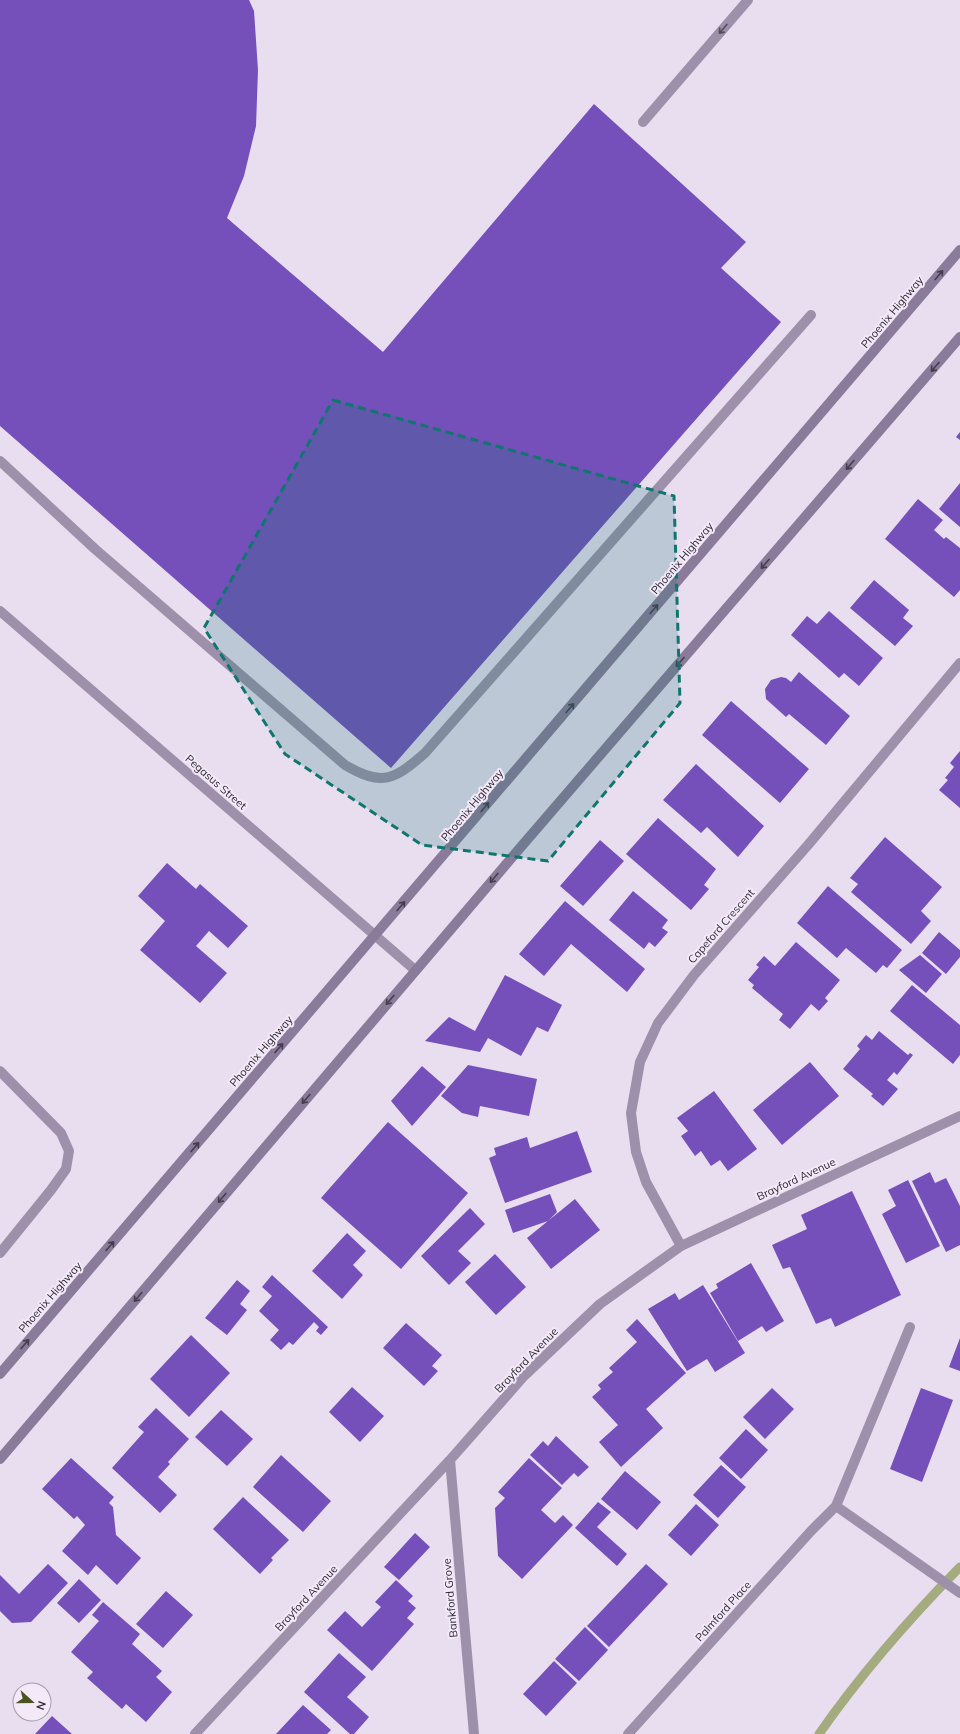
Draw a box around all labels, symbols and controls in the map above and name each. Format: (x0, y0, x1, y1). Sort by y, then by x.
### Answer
one-way arrow (719, 24, 728, 34)
one-way arrow (934, 270, 943, 281)
street label: Phoenix Highway (858, 273, 926, 351)
one-way arrow (930, 362, 939, 372)
one-way arrow (845, 460, 854, 471)
street label: Phoenix Highway (648, 519, 716, 597)
one-way arrow (760, 559, 769, 569)
one-way arrow (650, 604, 659, 615)
one-way arrow (675, 657, 684, 668)
one-way arrow (565, 703, 574, 713)
street label: Pegasus Street (182, 752, 250, 813)
street label: Phoenix Highway (438, 766, 506, 844)
one-way arrow (481, 802, 490, 812)
one-way arrow (490, 872, 499, 883)
street label: Capeford Crescent (685, 886, 757, 966)
one-way arrow (397, 901, 406, 911)
one-way arrow (385, 995, 395, 1005)
street label: Phoenix Highway (226, 1012, 296, 1089)
one-way arrow (275, 1043, 284, 1054)
one-way arrow (301, 1094, 310, 1104)
one-way arrow (190, 1142, 199, 1152)
street label: Brayford Avenue (754, 1155, 838, 1203)
one-way arrow (217, 1193, 226, 1203)
one-way arrow (105, 1241, 114, 1251)
street label: Phoenix Highway (15, 1258, 85, 1335)
one-way arrow (133, 1292, 142, 1303)
street label: Brayford Avenue (491, 1324, 561, 1396)
one-way arrow (21, 1339, 30, 1350)
street label: Bankford Grove (440, 1558, 460, 1638)
street label: Brayford Avenue (272, 1562, 340, 1634)
street label: Palmford Place (692, 1578, 754, 1644)
north arrow (12, 1682, 52, 1722)
text: N (33, 1699, 49, 1712)

